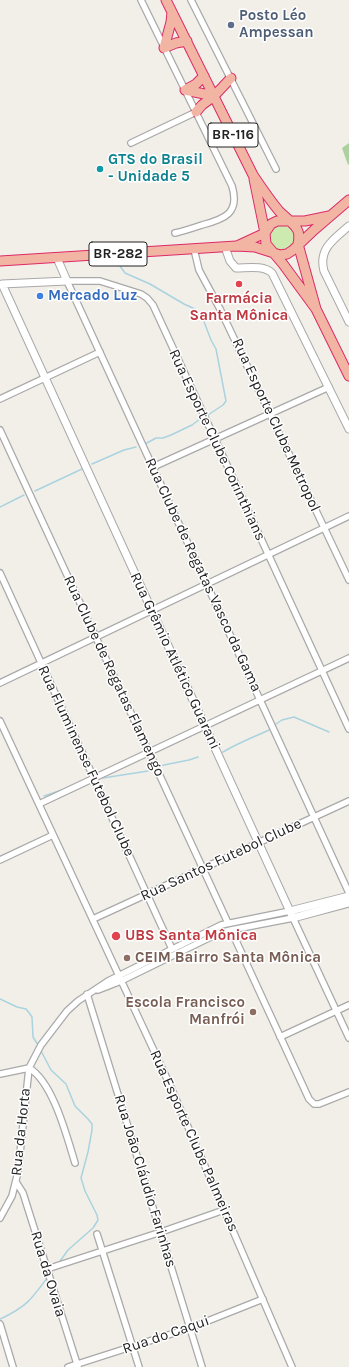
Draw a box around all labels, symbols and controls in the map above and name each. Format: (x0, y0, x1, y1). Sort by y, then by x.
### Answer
place label: Posto Léo Ampessan (239, 7, 314, 42)
marker: Posto Léo Ampessan (226, 20, 236, 30)
road number: BR-116 (208, 123, 258, 147)
place label: GTS do Brasil - Unidade 5 (108, 151, 203, 186)
marker: GTS do Brasil - Unidade 5 (95, 164, 105, 174)
road number: BR-282 (89, 242, 147, 266)
marker: Farmácia Santa Mônica (234, 279, 244, 289)
place label: Mercado Luz (48, 287, 137, 305)
place label: Farmácia Santa Mônica (190, 290, 288, 325)
marker: Mercado Luz (35, 291, 45, 301)
street label: Rua Esporte Clube Metropol (228, 335, 324, 515)
street label: Rua Esporte Clube Corinthians (165, 346, 269, 544)
street label: Rua Clube de Regatas Vasco da Gama (141, 455, 265, 695)
street label: Rua Grêmio Atlético Guarani (126, 570, 224, 752)
street label: Rua Clube de Regatas Flamengo (59, 573, 169, 779)
street label: Rua Fluminense Futebol Clube (34, 663, 138, 859)
street label: Rua Santos Futebol Clube (138, 815, 304, 905)
place label: UBS Santa Mônica (125, 927, 257, 945)
marker: UBS Santa Mônica (110, 930, 122, 942)
place label: CEIM Bairro Santa Mônica (135, 949, 321, 967)
marker: CEIM Bairro Santa Mônica (122, 953, 132, 963)
place label: Escola Francisco Manfrói (125, 994, 245, 1029)
marker: Escola Francisco Manfrói (248, 1007, 258, 1017)
street label: Rua Esporte Clube Palmeiras (146, 1047, 242, 1235)
street label: Rua da Horta (7, 1087, 35, 1177)
street label: Rua João Cláudio Farinhas (110, 1092, 180, 1270)
street label: Rua da Ovaia (26, 1229, 70, 1319)
street label: Rua do Caqui (120, 1312, 212, 1358)

